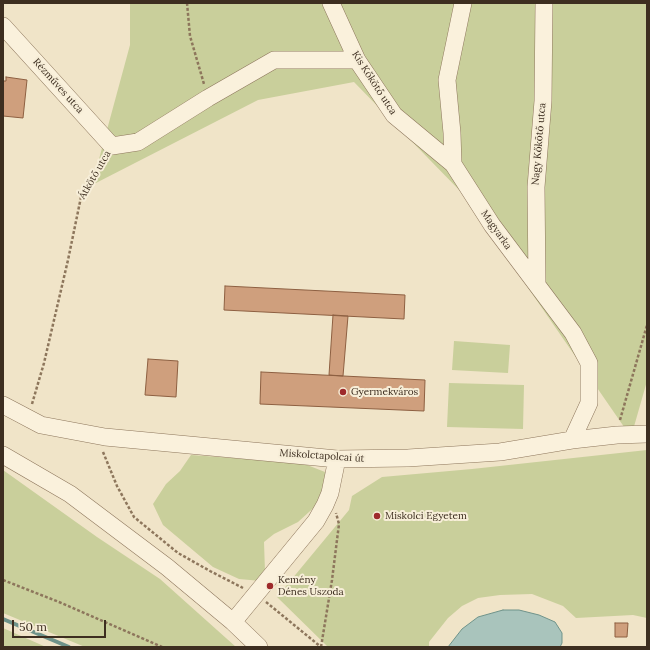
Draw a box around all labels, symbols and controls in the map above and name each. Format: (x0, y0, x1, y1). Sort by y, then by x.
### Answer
street label: Kis Kőkötő utca (349, 49, 399, 117)
street label: Rézműves utca (30, 56, 86, 116)
street label: Nagy Kőkötő utca (529, 102, 549, 186)
street label: Átkötő utca (76, 149, 114, 201)
street label: Magyarka (478, 208, 514, 252)
place label: Gyermekváros (351, 386, 418, 398)
marker: Gyermekváros (338, 387, 348, 397)
street label: Miskolctapolcai út (279, 447, 365, 465)
place label: Miskolci Egyetem (385, 510, 467, 522)
marker: Miskolci Egyetem (372, 511, 382, 521)
place label: Kemény Dénes Uszoda (278, 574, 344, 598)
marker: Kemény Dénes Uszoda (265, 581, 275, 591)
scale bar (14, 612, 108, 638)
text: 50 m (19, 619, 47, 634)

